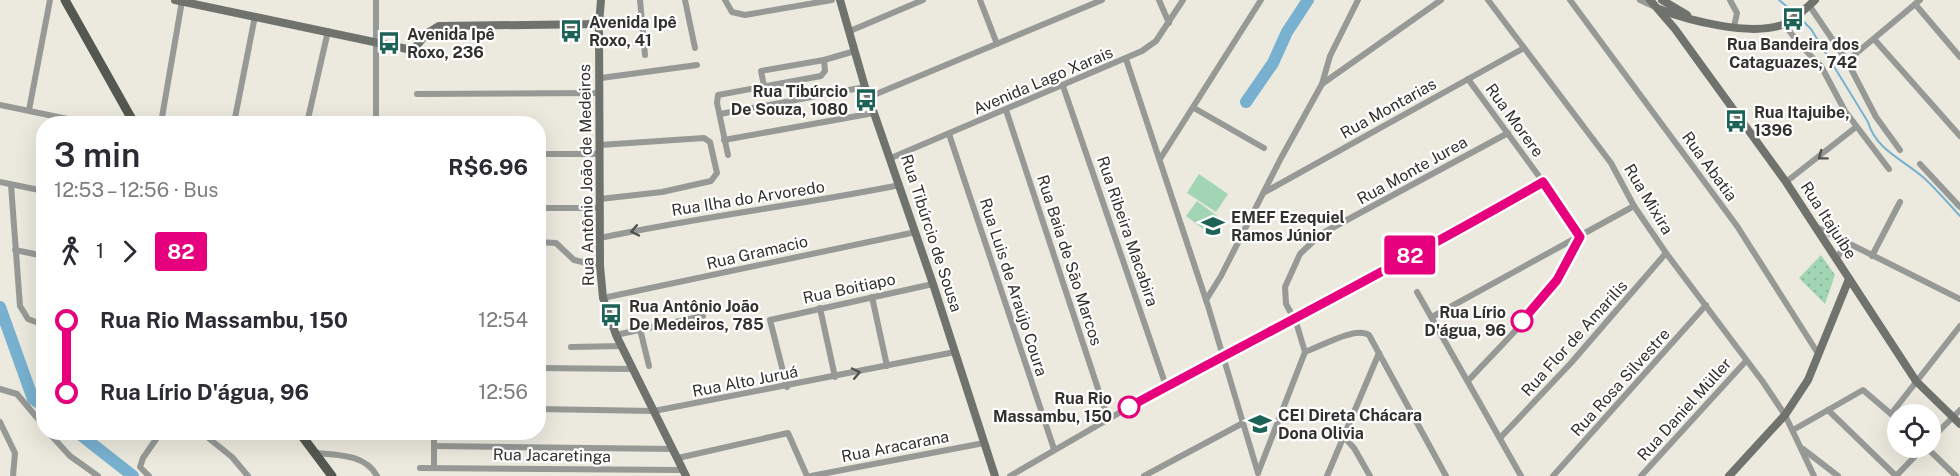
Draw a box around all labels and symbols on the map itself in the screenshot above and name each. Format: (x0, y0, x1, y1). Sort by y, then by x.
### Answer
bus stop icon: Rua Bandeira dos Cataguazes, 742 (1780, 6, 1806, 32)
place label: Avenida Ipê Roxo, 41 (589, 13, 677, 50)
bus stop icon: Avenida Ipê Roxo, 41 (558, 18, 584, 44)
place label: Avenida Ipê Roxo, 236 (407, 25, 495, 62)
bus stop icon: Avenida Ipê Roxo, 236 (376, 30, 402, 56)
place label: Rua Bandeira dos Cataguazes, 742 (1727, 35, 1859, 72)
street label: Avenida Lago Xarais (971, 42, 1116, 118)
street label: Rua Antônio João de Medeiros (575, 64, 598, 286)
street label: Rua Montarias (1337, 74, 1440, 143)
street label: Rua Morere (1482, 80, 1548, 161)
place label: Rua Tibúrcio De Souza, 1080 (731, 82, 848, 119)
bus stop icon: Rua Tibúrcio De Souza, 1080 (853, 87, 879, 113)
place label: Rua Itajuibe, 1396 (1754, 103, 1850, 140)
bus stop icon: Rua Itajuibe, 1396 (1723, 108, 1749, 134)
street label: Rua Abatia (1678, 128, 1741, 205)
street label: Rua Monte Jurea (1354, 132, 1471, 209)
one-way arrow (1818, 148, 1829, 159)
street label: Rua Tibúrcio de Sousa (897, 152, 966, 314)
street label: Rua Ribeira Macabira (1093, 154, 1162, 309)
street label: Rua Mixira (1620, 161, 1677, 238)
street label: Rua Baia de São Marcos (1033, 172, 1106, 348)
street label: Rua Ilha do Arvoredo (670, 177, 826, 220)
street label: Rua Itajuíbe (1797, 178, 1861, 262)
street label: Rua Luis de Araújo Coura (976, 196, 1051, 379)
place label: EMEF Ezequiel Ramos Júnior (1231, 208, 1345, 245)
school or university icon: EMEF Ezequiel Ramos Júnior (1200, 213, 1226, 239)
one-way arrow (631, 223, 641, 236)
street label: Rua Gramacio (705, 232, 810, 273)
line badge: 82 (1383, 236, 1437, 274)
street label: Rua Boitiapo (801, 269, 897, 308)
street label: Rua Flor de Amarilis (1517, 277, 1631, 400)
place label: Rua Antônio João De Medeiros, 785 (629, 297, 764, 334)
bus stop icon: Rua Antônio João De Medeiros, 785 (598, 302, 624, 328)
place label: Rua Lírio D'água, 96 (1424, 303, 1506, 340)
marker: Rua Lírio D'água, 96 (1511, 310, 1533, 332)
street label: Rua Rosa Silvestre (1567, 324, 1674, 440)
street label: Rua Daniel Müller (1633, 354, 1735, 465)
street label: Rua Alto Juruá (691, 362, 800, 401)
one-way arrow (851, 367, 861, 380)
place label: Rua Rio Massambu, 150 (993, 389, 1112, 426)
marker: Rua Rio Massambu, 150 (1118, 396, 1140, 418)
place label: CEI Direta Chácara Dona Olivia (1278, 406, 1422, 443)
school or university icon: CEI Direta Chácara Dona Olivia (1247, 411, 1273, 437)
street label: Rua Aracarana (840, 427, 951, 466)
street label: Rua Jacaretinga (493, 445, 611, 466)

